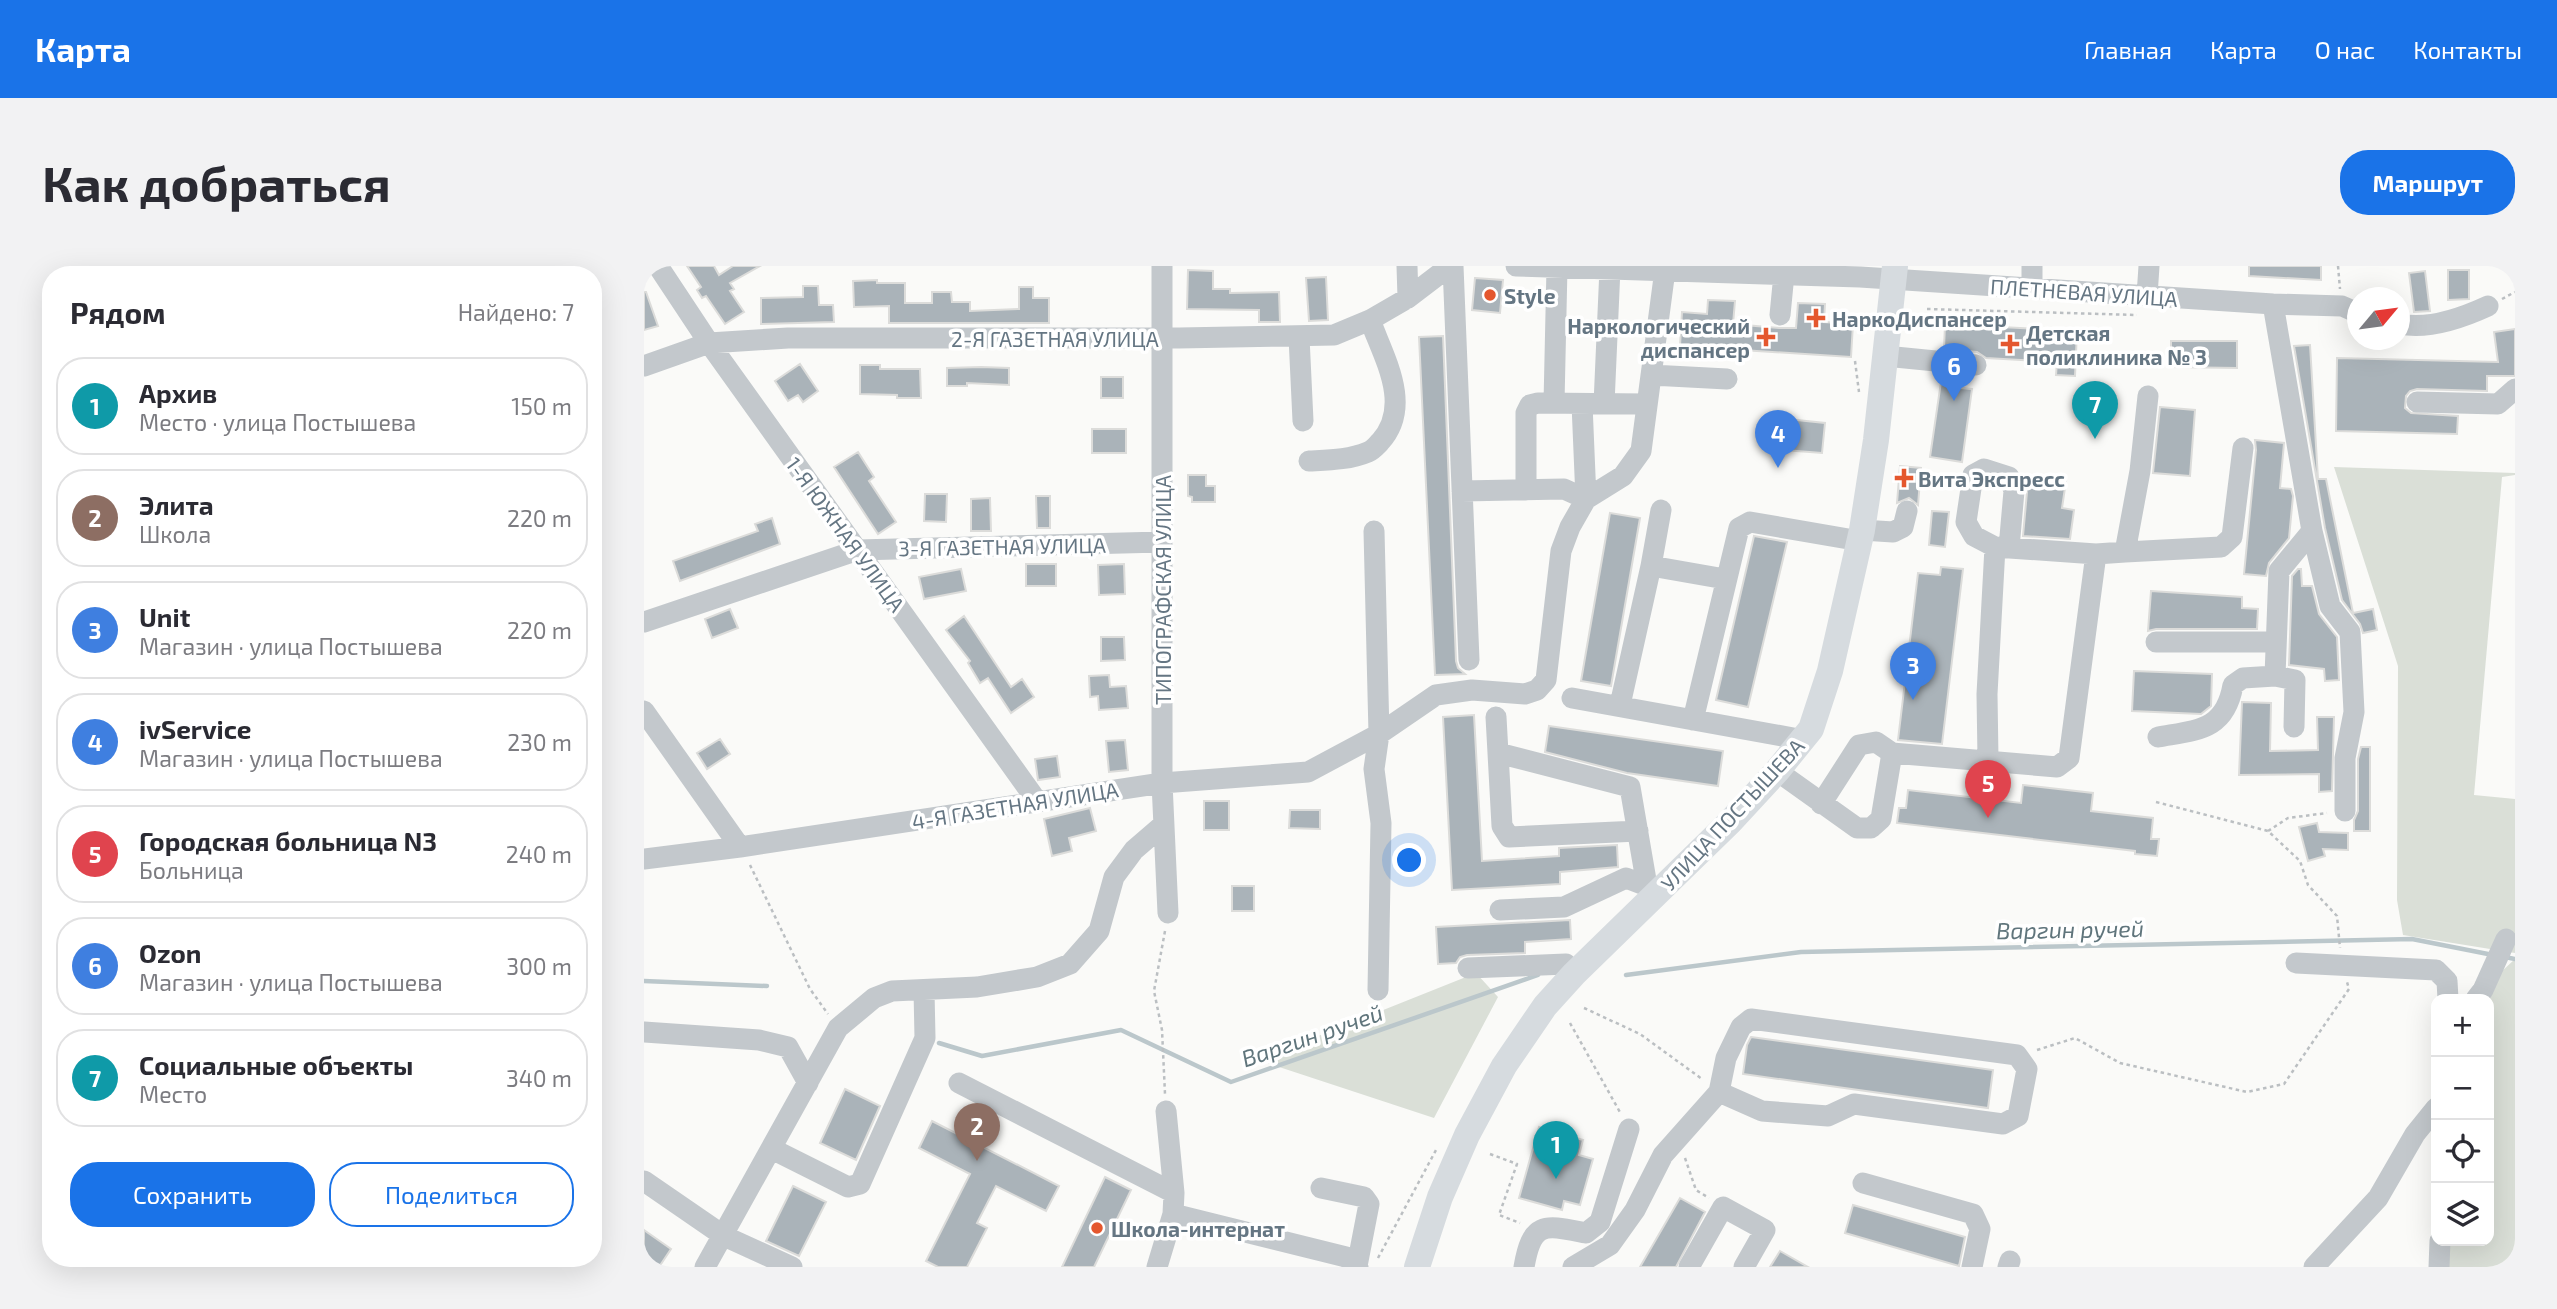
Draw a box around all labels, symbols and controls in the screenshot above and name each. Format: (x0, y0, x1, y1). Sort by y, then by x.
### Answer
text: Карта (35, 29, 131, 69)
text: Главная (2084, 35, 2172, 64)
text: Карта (2210, 35, 2277, 64)
text: О нас (2315, 35, 2375, 64)
text: Контакты (2413, 35, 2522, 64)
button: Маршрут (2340, 150, 2515, 215)
text: Как добраться (42, 153, 391, 212)
street label: ПЛЕТНЕВАЯ УЛИЦА (1989, 273, 2179, 311)
place label: Style (1504, 283, 1556, 309)
marker: Style (1482, 287, 1498, 303)
north arrow (2347, 287, 2410, 350)
text: Рядом (70, 294, 166, 330)
text: Найдено: 7 (458, 298, 574, 326)
place label: НаркоДиспансер (1832, 306, 2007, 331)
marker: НаркоДиспансер (1806, 308, 1826, 328)
place label: Наркологический диспансер (1567, 313, 1750, 362)
place label: Детская поликлиника № 3 (2026, 320, 2207, 369)
street label: 2-Я ГАЗЕТНАЯ УЛИЦА (951, 326, 1159, 351)
marker: Наркологический диспансер (1756, 327, 1776, 347)
marker: Детская поликлиника № 3 (2000, 334, 2020, 354)
pin: 6 (1931, 343, 1977, 401)
text: Архив (139, 377, 217, 408)
pin: 7 (2072, 381, 2118, 439)
text: 1 (90, 392, 100, 420)
text: 150 m (511, 392, 572, 420)
text: Место · улица Постышева (139, 408, 416, 436)
pin: 4 (1755, 410, 1801, 468)
street label: 1-Я ЮЖНАЯ УЛИЦА (782, 452, 910, 616)
place label: Вита Экспресс (1918, 466, 2065, 491)
marker: Вита Экспресс (1896, 470, 1912, 486)
street label: ТИПОГРАФСКАЯ УЛИЦА (1150, 475, 1175, 705)
text: Элита (139, 489, 214, 520)
text: 2 (88, 504, 102, 532)
text: 220 m (507, 504, 572, 532)
text: Школа (139, 520, 211, 548)
street label: 3-Я ГАЗЕТНАЯ УЛИЦА (898, 532, 1106, 560)
text: Unit (139, 601, 190, 632)
text: 3 (88, 616, 102, 644)
text: 220 m (507, 616, 572, 644)
text: Магазин · улица Постышева (139, 632, 443, 660)
pin: 3 (1890, 642, 1936, 700)
text: ivService (139, 713, 252, 744)
text: 4 (88, 728, 102, 756)
text: 230 m (507, 728, 572, 756)
street label: УЛИЦА ПОСТЫШЕВА (1655, 733, 1809, 895)
text: Магазин · улица Постышева (139, 744, 443, 772)
pin: 5 (1965, 760, 2011, 818)
street label: 4-Я ГАЗЕТНАЯ УЛИЦА (910, 776, 1120, 834)
text: Городская больница N3 (139, 825, 437, 856)
text: 5 (89, 840, 101, 868)
text: 240 m (506, 840, 572, 868)
your location (1392, 843, 1426, 877)
text: Больница (139, 856, 244, 884)
water label: Варгин ручей (1996, 914, 2144, 944)
text: Ozon (139, 937, 201, 968)
text: 6 (88, 952, 102, 980)
text: 300 m (506, 952, 572, 980)
text: Магазин · улица Постышева (139, 968, 443, 996)
map controls (2431, 994, 2494, 1246)
button: + (2431, 994, 2494, 1057)
water label: Варгин ручей (1238, 998, 1386, 1072)
text: Социальные объекты (139, 1049, 413, 1080)
button: − (2431, 1057, 2494, 1120)
text: 7 (89, 1064, 101, 1092)
text: 340 m (506, 1064, 572, 1092)
text: Место (139, 1080, 207, 1108)
pin: 2 (954, 1103, 1000, 1161)
button: locate (2431, 1120, 2494, 1183)
pin: 1 (1533, 1121, 1579, 1179)
button: Сохранить (70, 1162, 315, 1227)
button: Поделиться (329, 1162, 574, 1227)
button: layers (2431, 1183, 2494, 1246)
place label: Школа-интернат (1111, 1216, 1285, 1241)
marker: Школа-интернат (1089, 1220, 1105, 1236)

